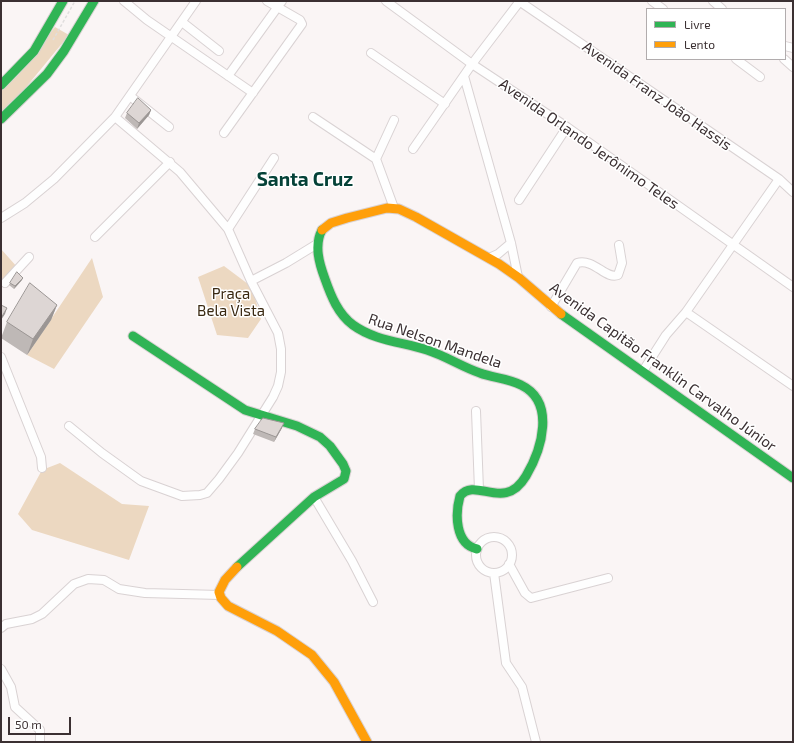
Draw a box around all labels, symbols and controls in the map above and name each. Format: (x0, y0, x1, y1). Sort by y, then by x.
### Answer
legend (646, 8, 786, 60)
text: Livre (684, 17, 711, 31)
text: Lento (684, 37, 715, 51)
street label: Avenida Franz João Hassis (579, 38, 735, 154)
street label: Avenida Orlando Jerônimo Teles (496, 75, 682, 213)
district label: Santa Cruz (257, 169, 353, 191)
street label: Avenida Capitão Franklin Carvalho Júnior (546, 279, 780, 455)
park label: Praça Bela Vista (197, 285, 265, 320)
street label: Rua Nelson Mandela (366, 310, 504, 372)
scale bar (10, 709, 73, 735)
text: 50 m (15, 717, 42, 731)

